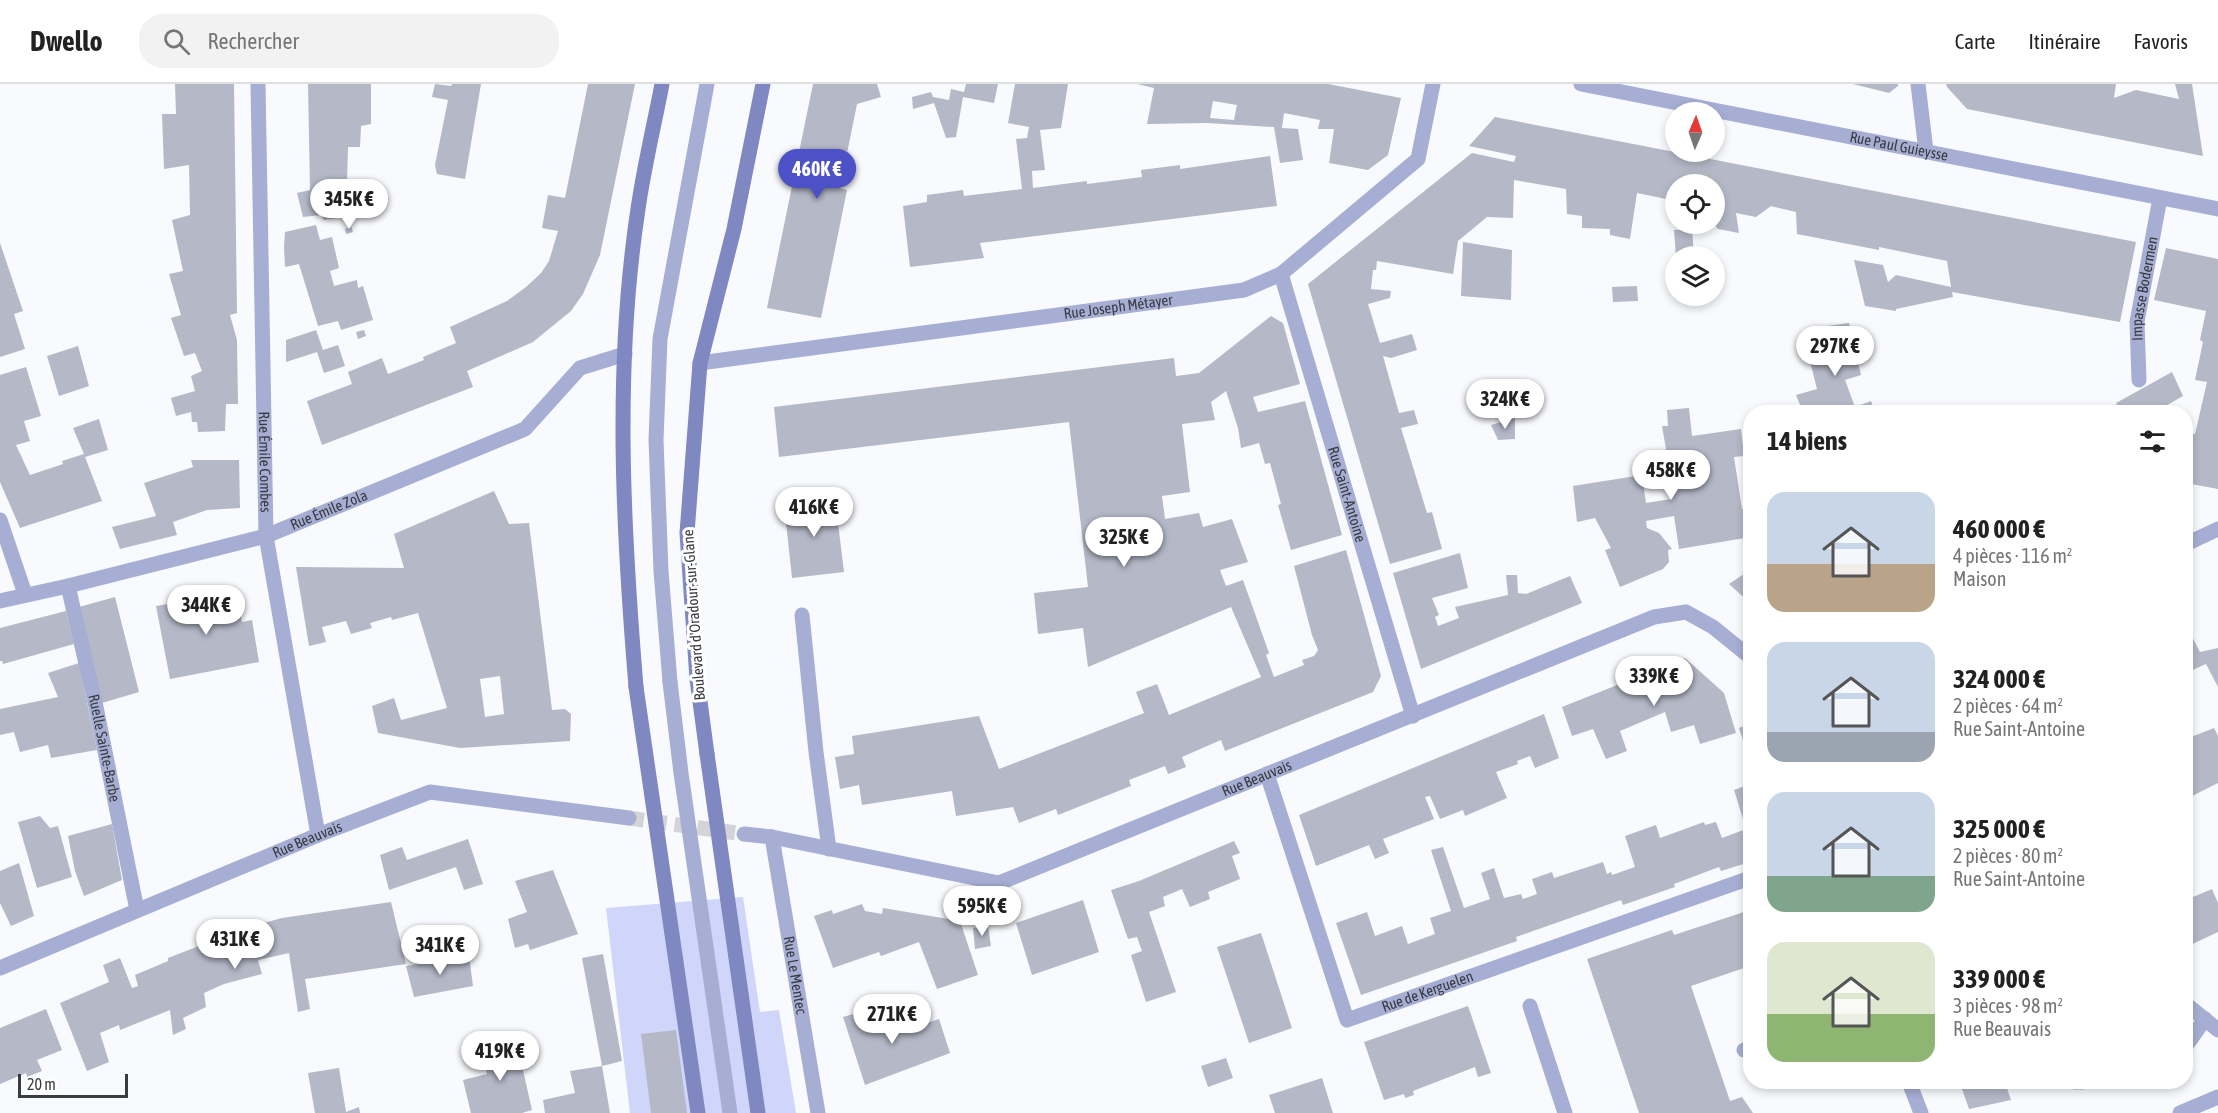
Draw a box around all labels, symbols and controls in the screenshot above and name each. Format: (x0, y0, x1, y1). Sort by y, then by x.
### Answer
search box (139, 14, 559, 68)
text: Dwello (30, 25, 103, 57)
icon: search (160, 25, 193, 58)
text: Rechercher (208, 28, 299, 54)
text: Carte (1955, 29, 1995, 53)
text: Itinéraire (2028, 29, 2100, 53)
text: Favoris (2133, 29, 2188, 53)
north arrow (1665, 102, 1725, 162)
map controls (1665, 102, 1725, 306)
street label: Rue Paul Guieysse (1848, 128, 1950, 164)
pin: 460K € (768, 149, 866, 200)
text: 460K € (792, 157, 842, 180)
button: locate (1665, 174, 1725, 234)
pin: 345K € (300, 179, 398, 230)
text: 345K € (324, 187, 374, 210)
street label: Impasse Bodermen (2128, 235, 2161, 341)
button: layers (1665, 246, 1725, 306)
street label: Rue Joseph Métayer (1063, 291, 1174, 322)
pin: 297K € (1786, 326, 1884, 377)
text: 297K € (1810, 334, 1860, 357)
pin: 324K € (1456, 379, 1554, 430)
text: 324K € (1480, 387, 1530, 410)
street label: Rue Émile Combes (256, 411, 275, 513)
icon: filters (2136, 425, 2169, 458)
text: 14 biens (1767, 426, 1847, 456)
street label: Rue Saint-Antoine (1325, 444, 1370, 544)
pin: 458K € (1622, 450, 1720, 501)
text: 458K € (1646, 458, 1696, 481)
street label: Rue Émile Zola (288, 486, 370, 533)
pin: 416K € (765, 487, 863, 538)
text: 416K € (789, 495, 839, 518)
text: 460 000 € (1953, 514, 2045, 544)
icon: home (1815, 516, 1887, 588)
pin: 325K € (1075, 517, 1173, 568)
text: 325K € (1099, 525, 1149, 548)
street label: Boulevard d'Oradour-sur-Glane (679, 529, 708, 701)
text: 4 pièces · 116 m² (1953, 544, 2072, 567)
text: Maison (1953, 567, 2006, 590)
pin: 344K € (157, 585, 255, 636)
text: 344K € (181, 593, 231, 616)
pin: 339K € (1605, 656, 1703, 707)
text: 339K € (1629, 664, 1679, 687)
text: 324 000 € (1953, 664, 2045, 694)
icon: home (1815, 666, 1887, 738)
street label: Ruelle Sainte-Barbe (85, 692, 124, 803)
text: 2 pièces · 64 m² (1953, 694, 2063, 717)
text: Rue Saint-Antoine (1953, 717, 2085, 740)
street label: Rue Beauvais (1219, 756, 1294, 800)
text: 325 000 € (1953, 814, 2045, 844)
icon: home (1815, 816, 1887, 888)
street label: Rue Beauvais (270, 818, 344, 861)
text: 2 pièces · 80 m² (1953, 844, 2063, 867)
text: Rue Saint-Antoine (1953, 867, 2085, 890)
pin: 595K € (933, 886, 1031, 937)
text: 595K € (957, 894, 1007, 917)
pin: 431K € (186, 919, 284, 970)
pin: 341K € (391, 925, 489, 976)
text: 431K € (210, 927, 260, 950)
text: 341K € (415, 933, 465, 956)
street label: Rue Le Mentec (781, 935, 810, 1016)
text: 339 000 € (1953, 964, 2045, 994)
icon: home (1815, 966, 1887, 1038)
street label: Rue de Kerguelen (1379, 967, 1475, 1015)
pin: 271K € (843, 994, 941, 1045)
text: 3 pièces · 98 m² (1953, 994, 2063, 1017)
text: 271K € (867, 1002, 917, 1025)
text: Rue Beauvais (1953, 1017, 2051, 1040)
pin: 419K € (451, 1031, 549, 1082)
text: 419K € (475, 1039, 525, 1062)
scale bar (18, 1071, 128, 1098)
text: 20 m (27, 1075, 56, 1093)

